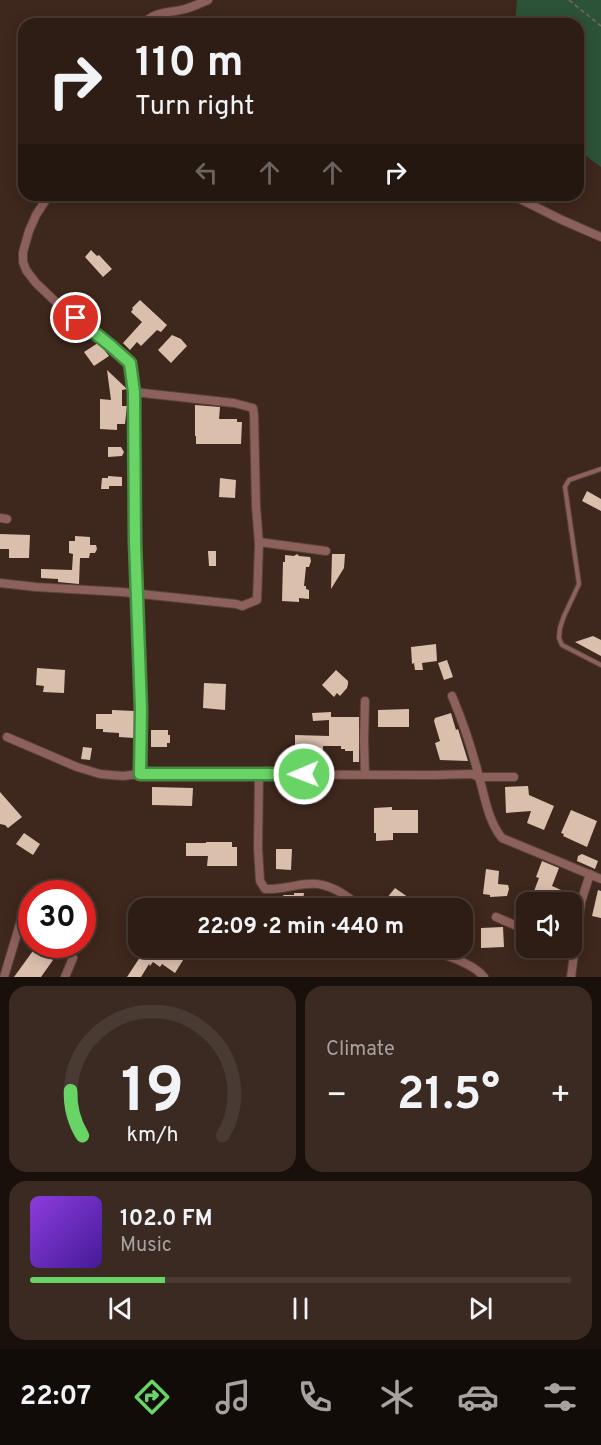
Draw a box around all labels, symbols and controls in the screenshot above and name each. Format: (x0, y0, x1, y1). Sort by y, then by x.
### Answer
text: 110 m (135, 38, 244, 91)
icon: right (36, 42, 114, 120)
text: Turn right (135, 90, 254, 124)
icon: left (190, 156, 223, 189)
icon: ahead (253, 156, 286, 189)
icon: ahead (316, 156, 349, 189)
icon: right (379, 156, 412, 189)
pin (50, 292, 101, 343)
icon: arrive (59, 301, 92, 334)
position arrow (272, 742, 336, 806)
speed limit sign: 30 (18, 880, 96, 958)
map controls (516, 892, 582, 958)
button: sound (516, 892, 582, 958)
text: 22:09 · 2 min · 440 m (197, 914, 404, 941)
text: Climate (326, 1037, 395, 1063)
text: 19 (121, 1055, 184, 1134)
text: 21.5° (397, 1068, 500, 1125)
text: − (326, 1076, 347, 1118)
text: + (550, 1076, 571, 1118)
text: km/h (126, 1122, 179, 1149)
text: 102.0 FM (120, 1206, 212, 1233)
text: Music (120, 1233, 172, 1259)
icon: previous (104, 1292, 137, 1325)
icon: pause (284, 1292, 317, 1325)
icon: next (464, 1292, 497, 1325)
icon: directions (131, 1376, 173, 1418)
icon: music (212, 1376, 254, 1418)
icon: phone (294, 1376, 336, 1418)
icon: climate (376, 1376, 418, 1418)
icon: car (457, 1376, 499, 1418)
icon: filters (539, 1376, 581, 1418)
text: 22:07 (20, 1380, 91, 1414)

